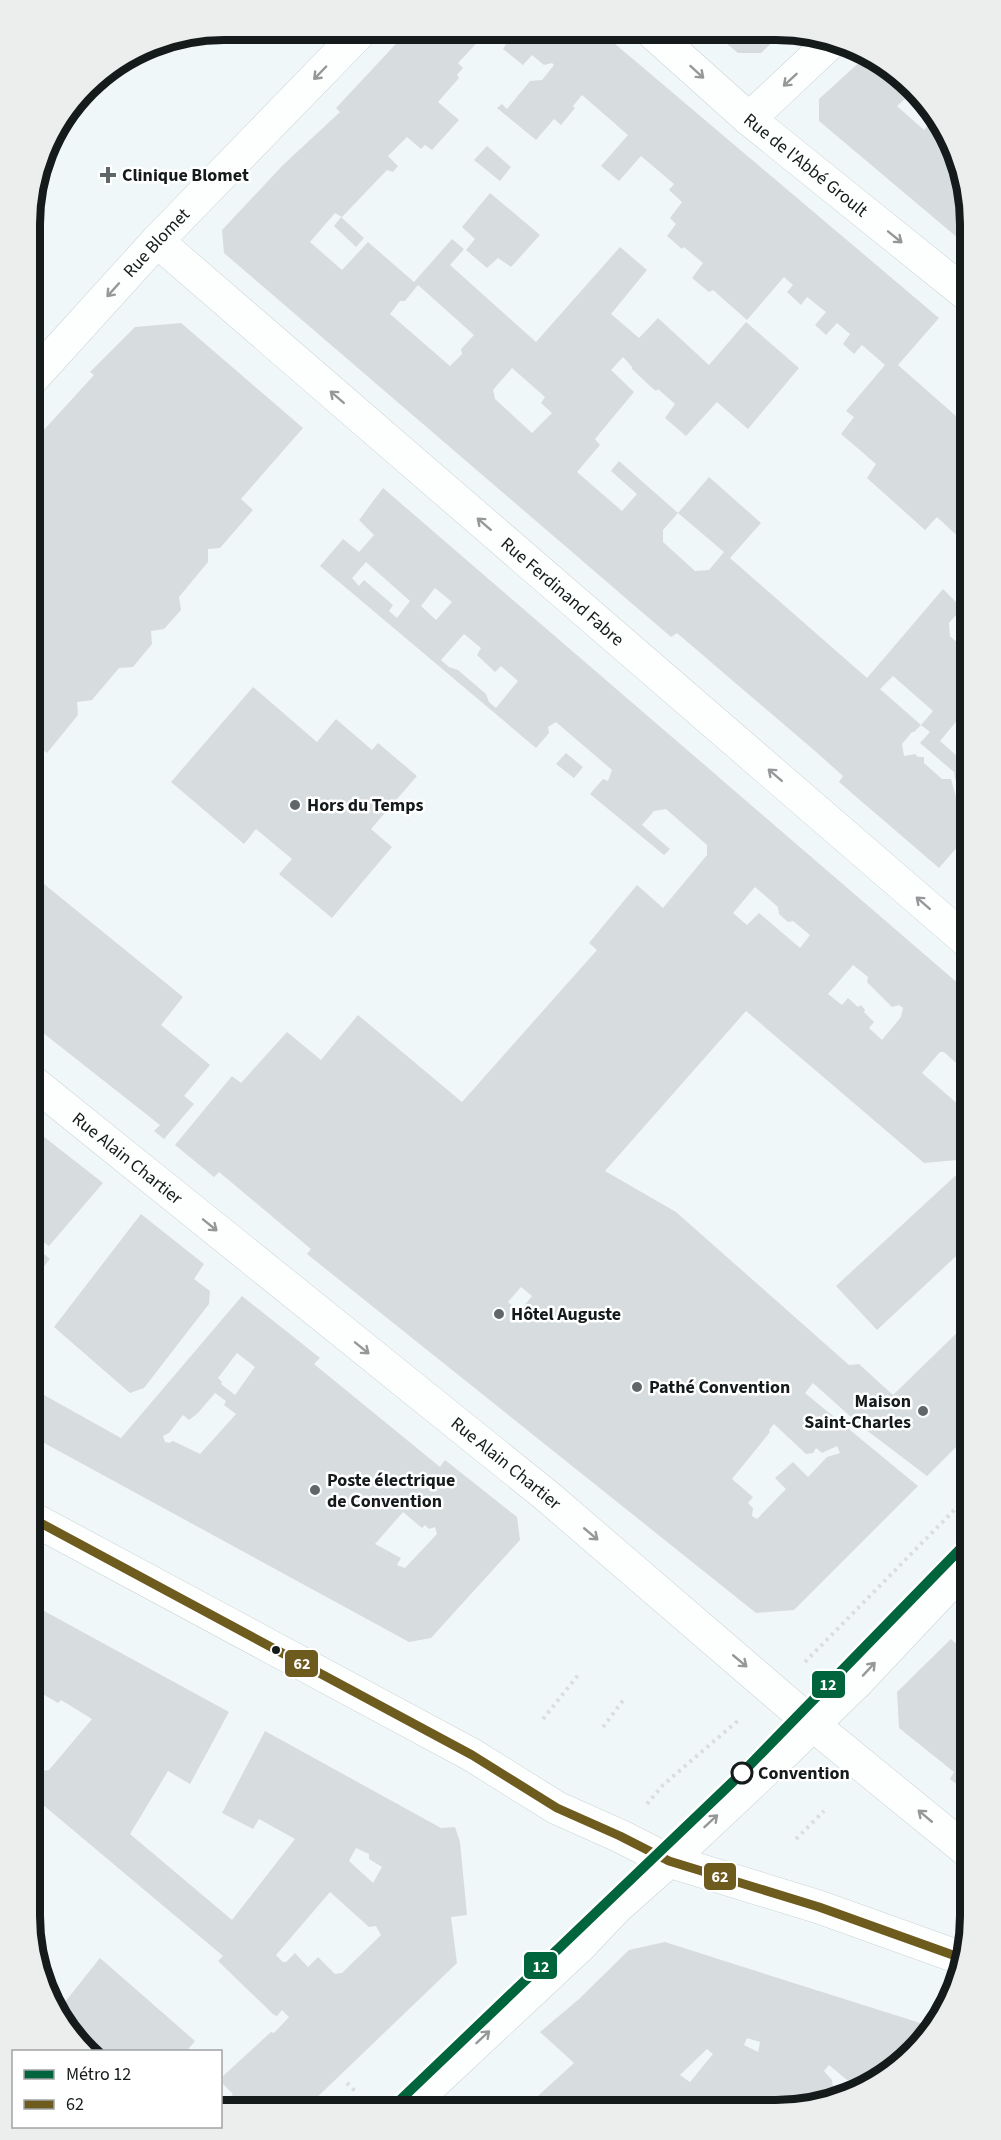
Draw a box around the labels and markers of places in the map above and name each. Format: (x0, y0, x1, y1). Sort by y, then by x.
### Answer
place label: Clinique Blomet (122, 163, 249, 188)
marker: Clinique Blomet (99, 166, 117, 184)
place label: Hors du Temps (307, 793, 423, 818)
marker: Hors du Temps (288, 798, 302, 812)
place label: Hôtel Auguste (511, 1302, 621, 1327)
marker: Hôtel Auguste (492, 1307, 506, 1321)
place label: Pathé Convention (649, 1375, 790, 1400)
marker: Pathé Convention (630, 1380, 644, 1394)
place label: Maison Saint-Charles (804, 1389, 911, 1435)
marker: Maison Saint-Charles (916, 1404, 930, 1418)
place label: Poste électrique de Convention (327, 1468, 455, 1514)
marker: Poste électrique de Convention (308, 1483, 322, 1497)
unlabelled marker (270, 1644, 282, 1656)
place label: Convention (758, 1761, 850, 1786)
marker: Convention (731, 1762, 753, 1784)

